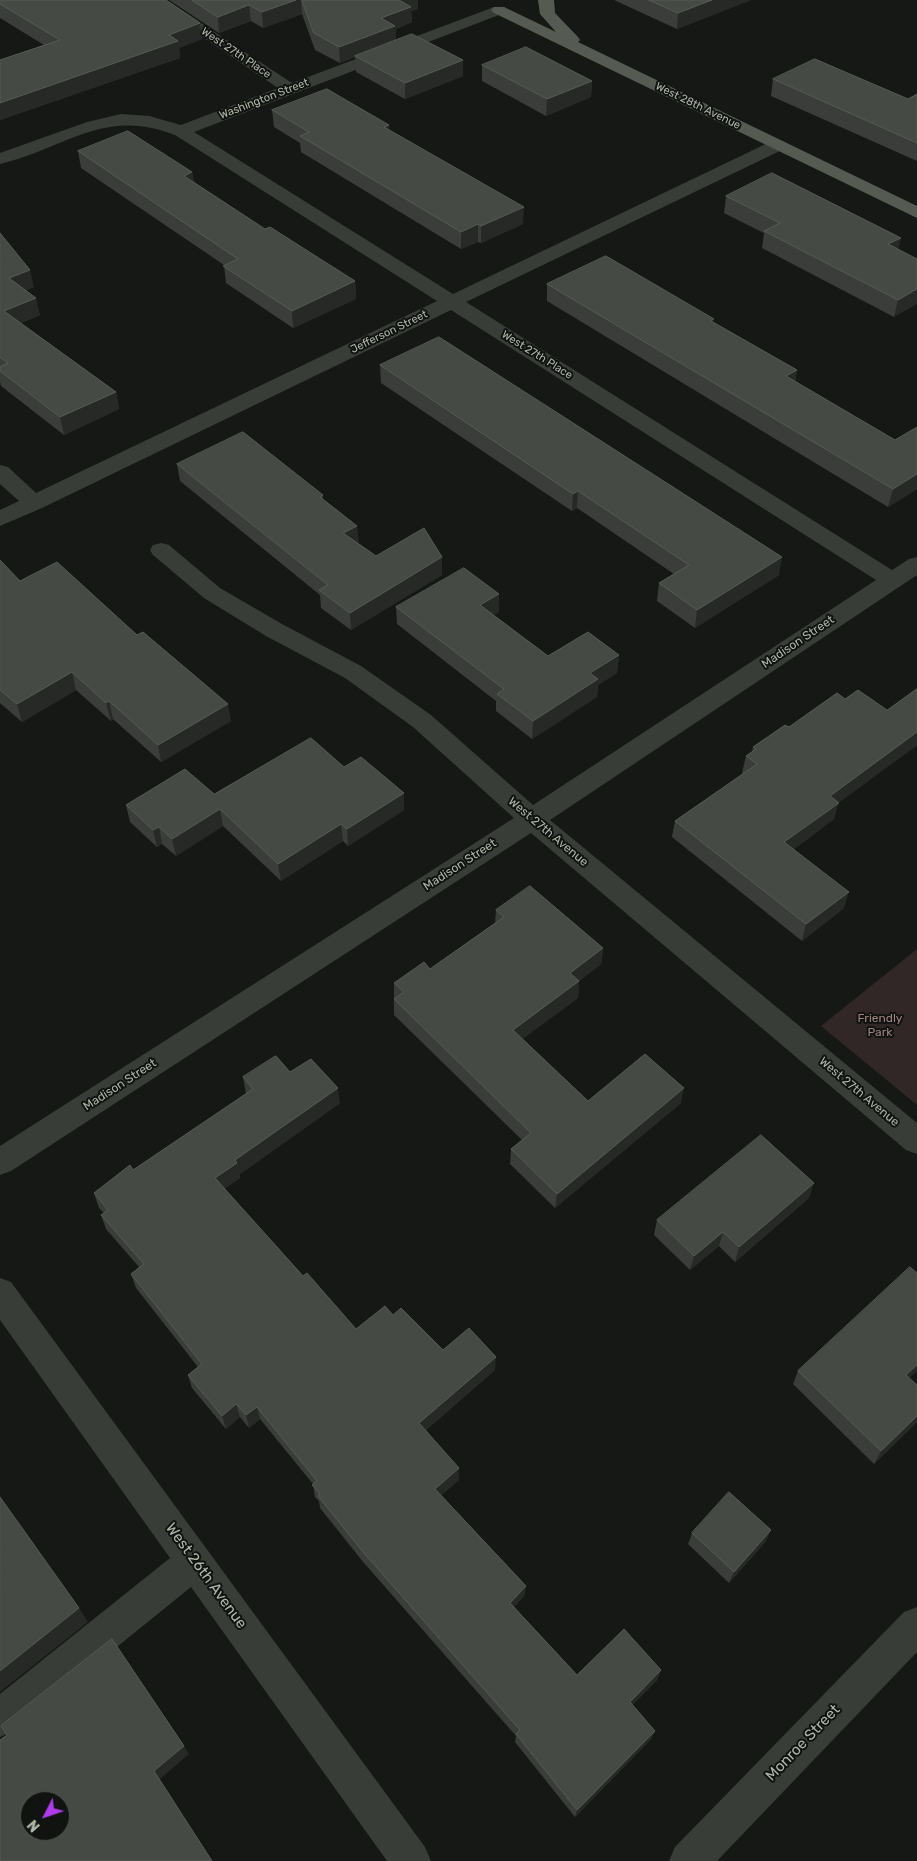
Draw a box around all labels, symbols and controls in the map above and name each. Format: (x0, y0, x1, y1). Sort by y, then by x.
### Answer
street label: West 27th Place (199, 25, 273, 81)
street label: Washington Street (217, 76, 311, 122)
street label: West 28th Avenue (653, 80, 743, 132)
street label: Jefferson Street (348, 308, 430, 356)
street label: West 27th Place (499, 328, 575, 382)
street label: Madison Street (759, 613, 837, 671)
street label: West 27th Avenue (505, 794, 591, 870)
street label: Madison Street (421, 836, 499, 894)
park label: Friendly Park (858, 1012, 902, 1040)
street label: West 27th Avenue (816, 1054, 902, 1130)
street label: Madison Street (81, 1056, 159, 1114)
street label: West 26th Avenue (162, 1520, 250, 1632)
street label: Monroe Street (762, 1701, 844, 1785)
north arrow (20, 1791, 70, 1841)
text: N (24, 1816, 44, 1835)

